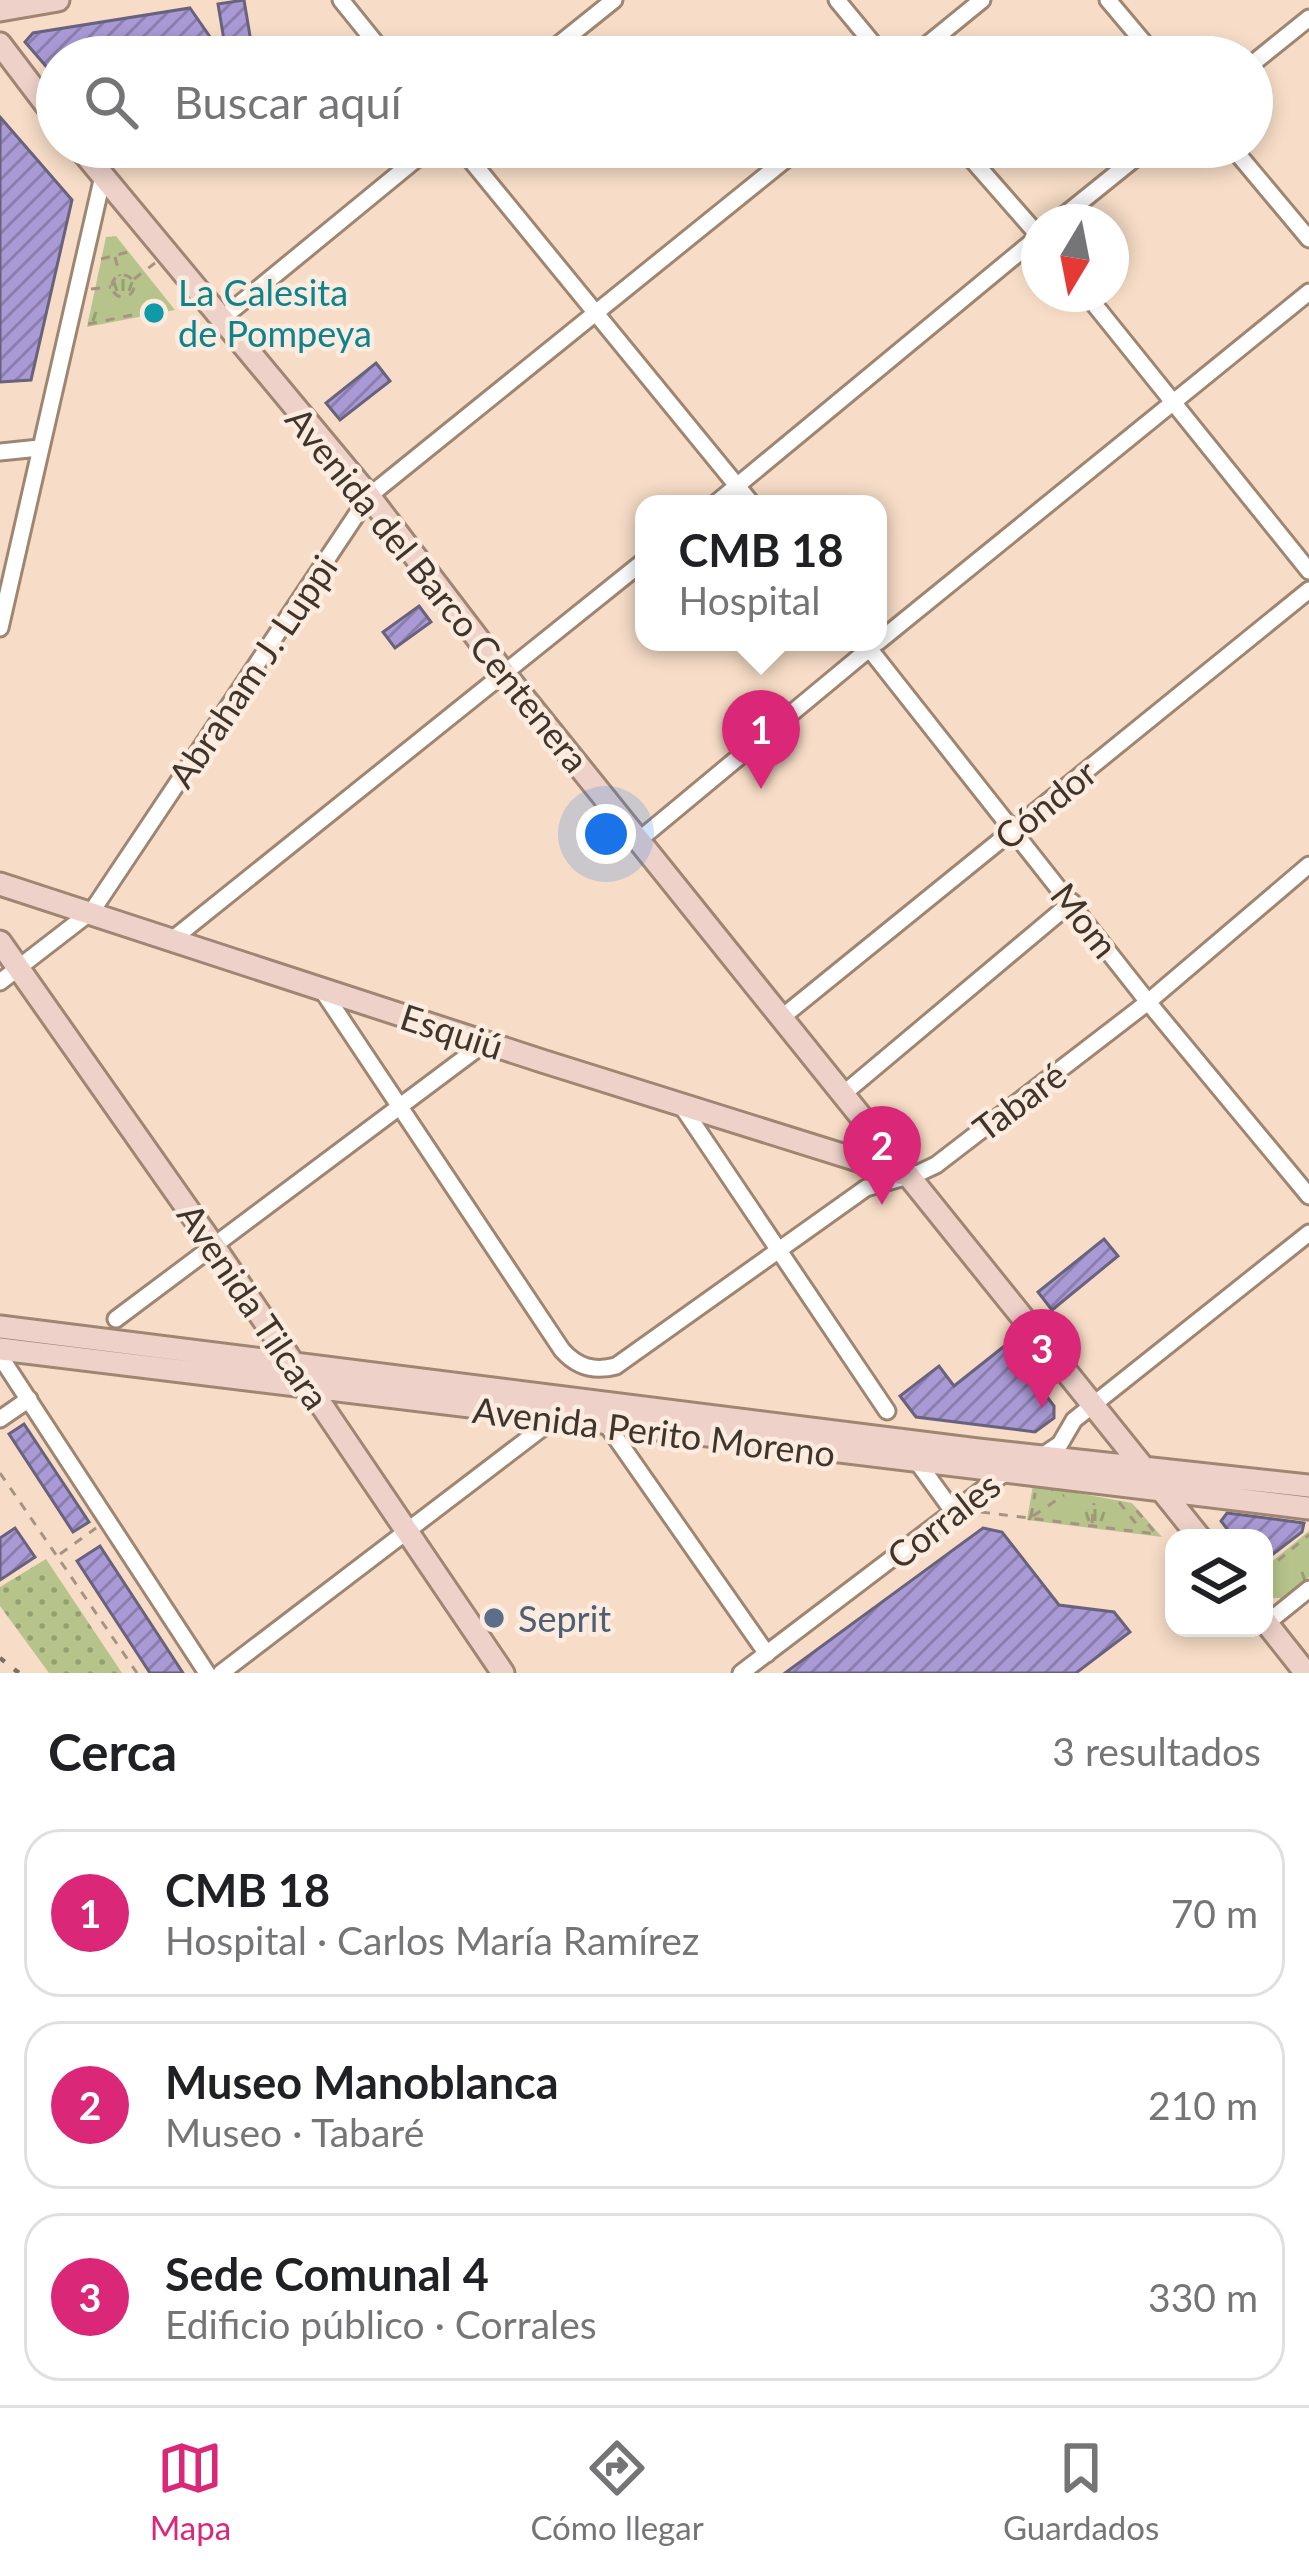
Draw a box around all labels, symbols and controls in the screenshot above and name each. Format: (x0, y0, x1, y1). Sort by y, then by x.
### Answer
search box (36, 36, 1273, 168)
icon: search (78, 69, 144, 135)
text: Buscar aquí (174, 75, 401, 129)
north arrow (1021, 204, 1129, 312)
place label: La Calesita de Pompeya (178, 270, 372, 355)
marker: La Calesita de Pompeya (141, 300, 167, 326)
street label: Avenida del Barco Centenera (277, 398, 599, 780)
popup (635, 495, 887, 651)
text: CMB 18 (678, 523, 844, 577)
street label: Abraham J. Luppi (158, 547, 346, 795)
text: Hospital (678, 577, 820, 623)
pin: 1 (722, 690, 800, 789)
street label: Cóndor (985, 750, 1105, 858)
your location (576, 804, 636, 864)
street label: Mom (1042, 874, 1128, 966)
street label: Esquiú (395, 994, 509, 1068)
street label: Tabaré (964, 1052, 1074, 1150)
pin: 2 (843, 1106, 921, 1205)
street label: Avenida Tilcara (169, 1195, 339, 1417)
pin: 3 (1003, 1309, 1081, 1408)
street label: Avenida Perito Moreno (470, 1387, 838, 1475)
street label: Corrales (878, 1462, 1008, 1578)
map controls (1165, 1529, 1273, 1637)
button: layers (1165, 1529, 1273, 1637)
place label: Seprit (518, 1596, 611, 1640)
marker: Seprit (481, 1605, 507, 1631)
text: Cerca (48, 1721, 177, 1782)
text: 3 resultados (1052, 1728, 1261, 1774)
text: CMB 18 (165, 1863, 330, 1917)
text: 1 (79, 1890, 101, 1936)
text: 70 m (1171, 1890, 1258, 1936)
text: Hospital · Carlos María Ramírez (165, 1917, 699, 1963)
text: Museo Manoblanca (165, 2055, 559, 2109)
text: 2 (79, 2082, 101, 2128)
text: 210 m (1148, 2082, 1258, 2128)
text: Museo · Tabaré (165, 2109, 424, 2155)
text: Sede Comunal 4 (165, 2247, 489, 2301)
text: 3 (79, 2274, 101, 2320)
text: 330 m (1148, 2274, 1258, 2320)
text: Edificio público · Corrales (165, 2301, 597, 2347)
tab: Mapa (150, 2435, 231, 2547)
tab: Cómo llegar (530, 2435, 704, 2547)
tab: Guardados (1003, 2435, 1159, 2547)

